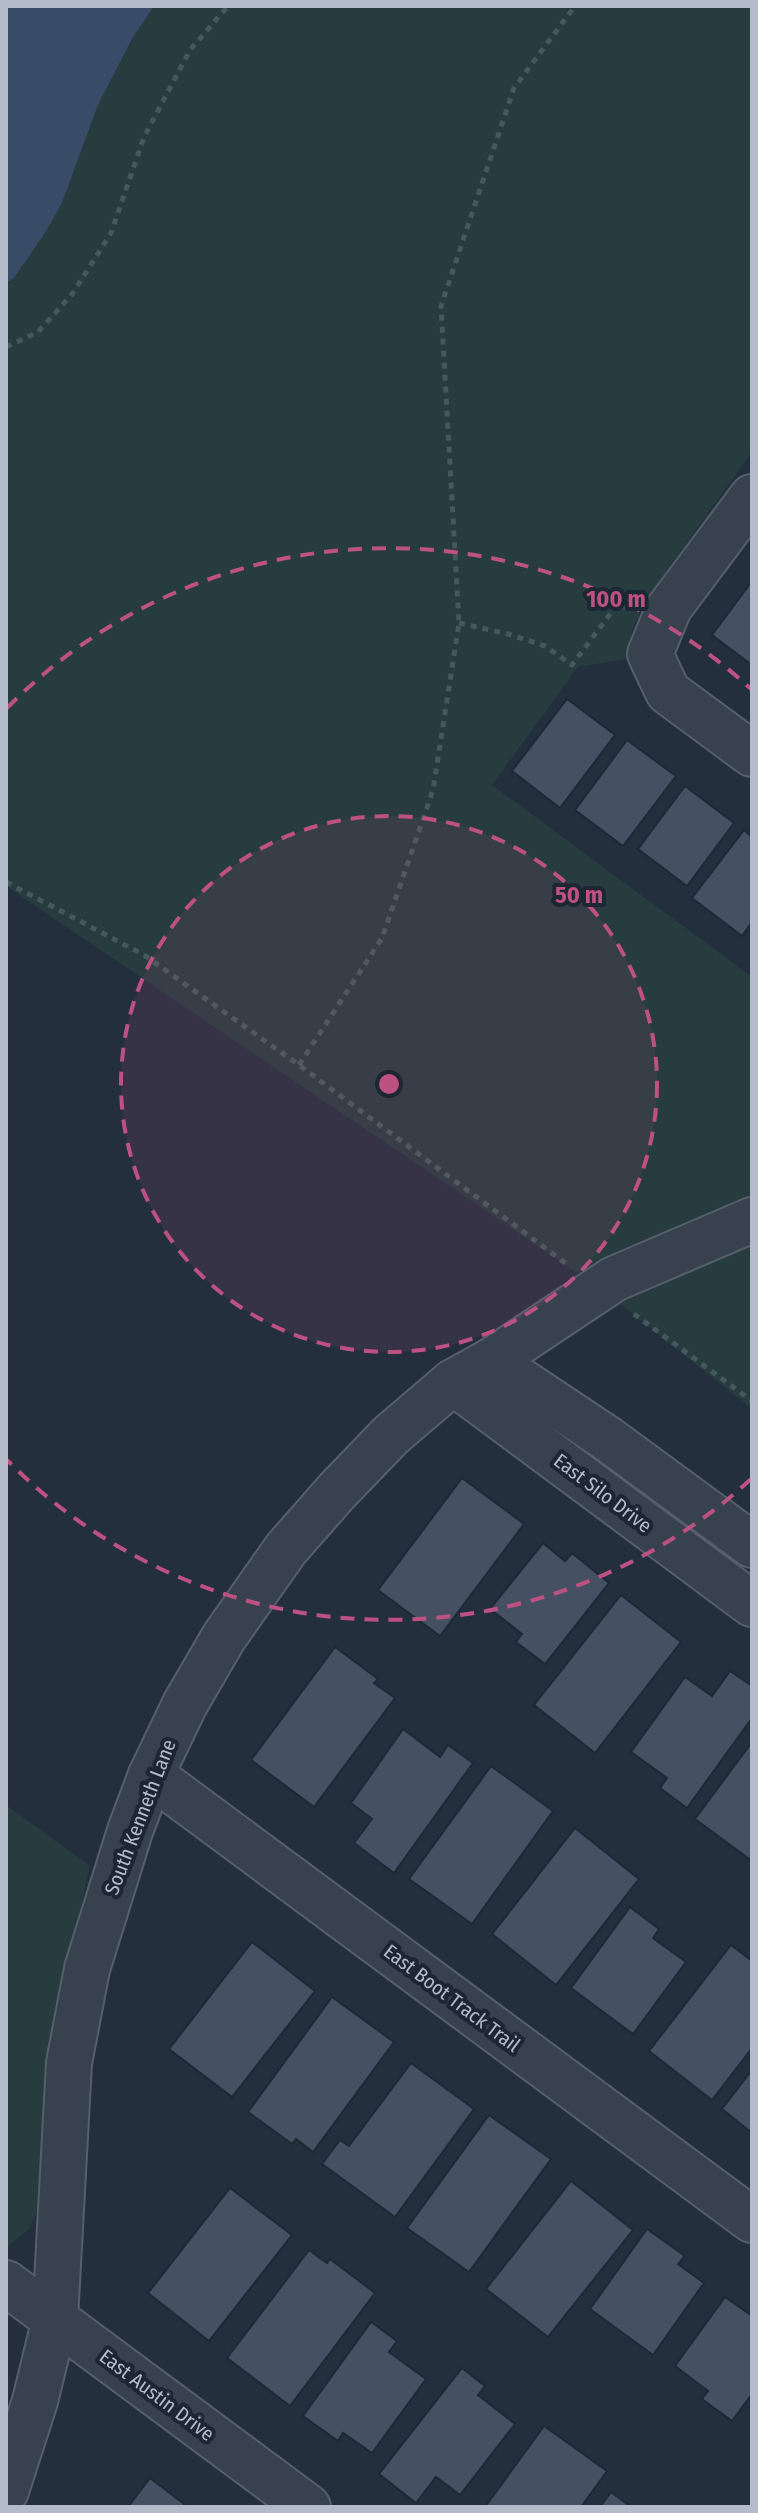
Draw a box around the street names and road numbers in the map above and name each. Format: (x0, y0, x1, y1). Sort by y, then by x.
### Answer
street label: East Silo Drive (549, 1448, 657, 1538)
street label: South Kenneth Lane (99, 1736, 181, 1898)
street label: East Boot Track Trail (379, 1939, 525, 2057)
street label: East Austin Drive (95, 2344, 219, 2446)

